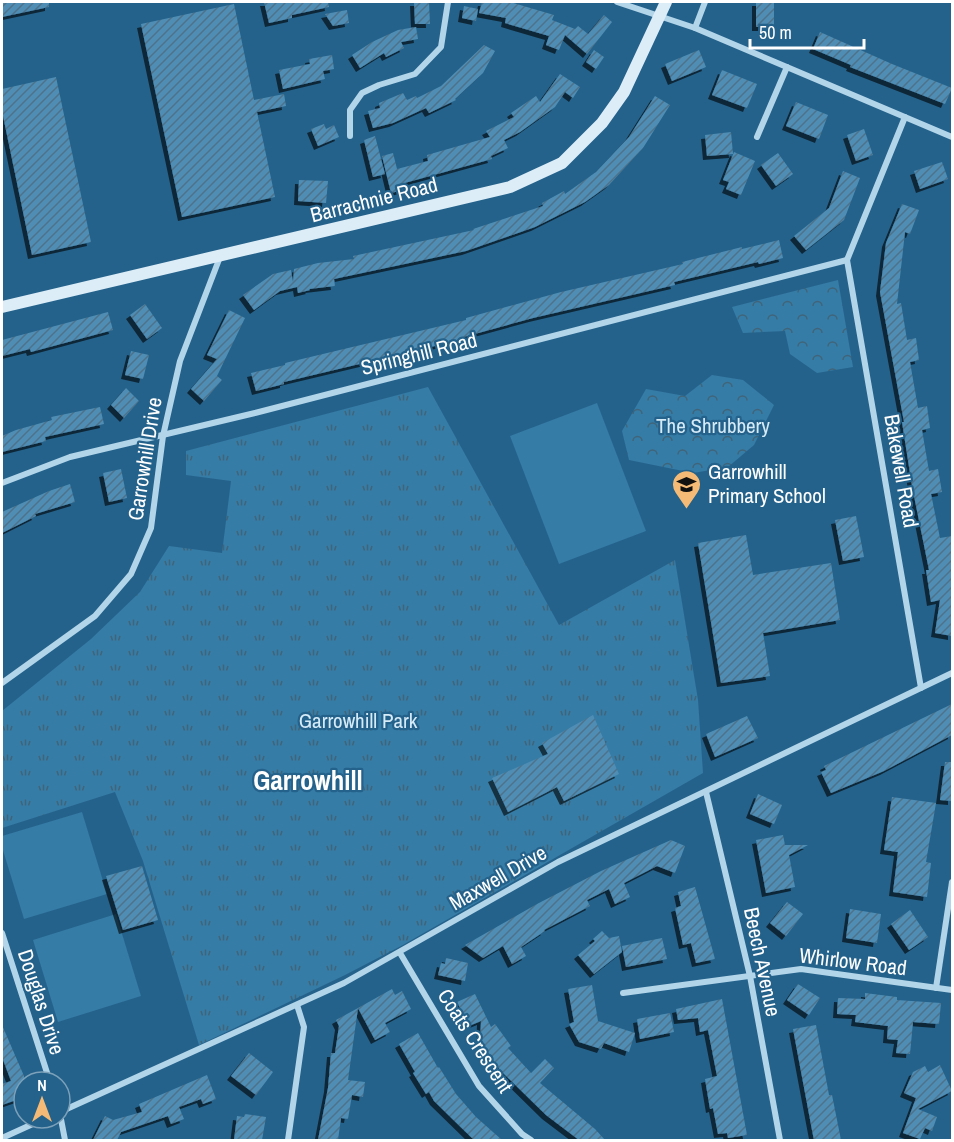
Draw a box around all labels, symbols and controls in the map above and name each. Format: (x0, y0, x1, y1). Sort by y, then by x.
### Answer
scale bar (750, 12, 864, 50)
text: 50 m (759, 20, 792, 45)
street label: Barrachnie Road (307, 170, 441, 229)
street label: Springhill Road (358, 325, 480, 382)
street label: Garrowhill Drive (120, 395, 169, 523)
park label: The Shrubbery (656, 411, 770, 440)
street label: Bakewell Road (877, 412, 926, 530)
place label: Garrowhill Primary School (708, 457, 826, 510)
school or university icon: Garrowhill Primary School (671, 468, 703, 510)
park label: Garrowhill Park (299, 706, 418, 735)
district label: Garrowhill (253, 762, 363, 798)
street label: Maxwell Drive (444, 838, 552, 917)
street label: Beech Avenue (737, 905, 788, 1019)
street label: Whirlow Road (798, 941, 908, 982)
street label: Douglas Drive (11, 945, 72, 1058)
street label: Coats Crescent (431, 983, 520, 1099)
north arrow (12, 1070, 72, 1130)
text: N (37, 1074, 47, 1096)

